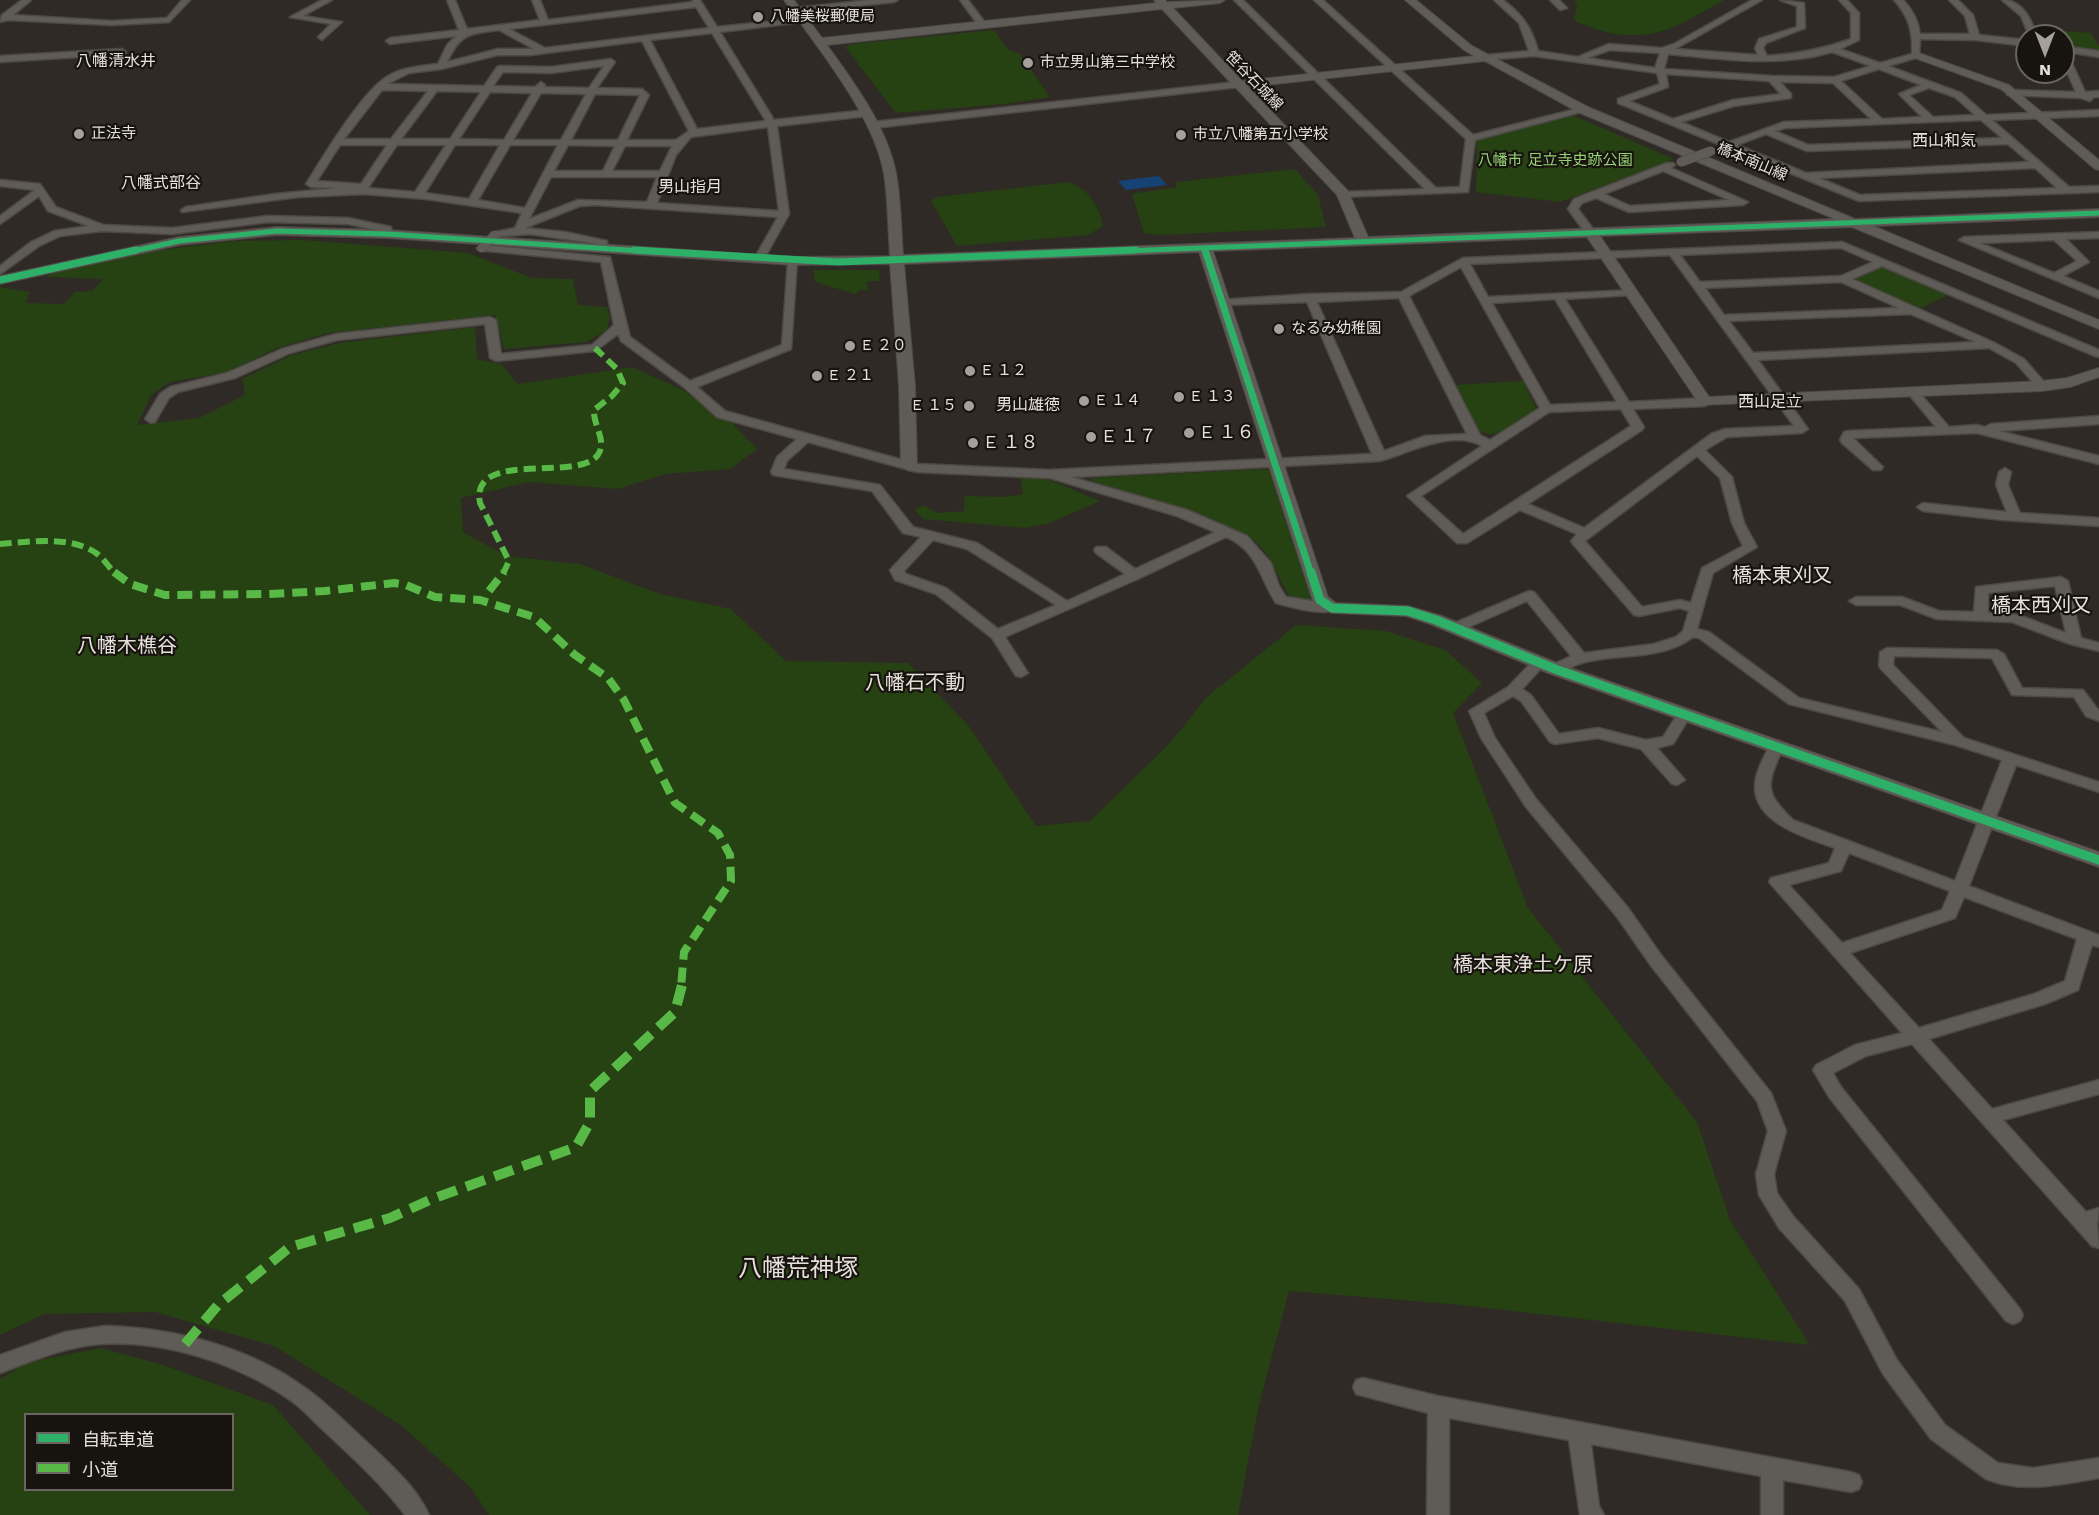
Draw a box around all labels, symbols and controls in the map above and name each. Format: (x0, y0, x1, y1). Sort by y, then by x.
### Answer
place label: 八幡美桜郵便局 (770, 8, 875, 26)
marker: 八幡美桜郵便局 (751, 10, 765, 24)
north arrow (2015, 24, 2075, 84)
street label: 笹谷石城線 (1221, 48, 1287, 114)
district label: 八幡清水井 (76, 51, 156, 71)
place label: 市立男山第三中学校 (1040, 54, 1175, 72)
marker: 市立男山第三中学校 (1021, 56, 1035, 70)
text: N (2039, 61, 2051, 80)
place label: 正法寺 (91, 125, 136, 143)
place label: 市立八幡第五小学校 (1193, 126, 1328, 144)
marker: 正法寺 (72, 127, 86, 141)
marker: 市立八幡第五小学校 (1174, 128, 1188, 142)
district label: 西山和気 (1912, 131, 1976, 151)
street label: 橋本南山線 (1714, 139, 1790, 185)
park label: 八幡市 足立寺史跡公園 (1477, 152, 1633, 170)
district label: 八幡式部谷 (121, 173, 201, 193)
district label: 男山指月 (658, 177, 722, 197)
place label: なるみ幼稚園 (1291, 320, 1381, 338)
marker: なるみ幼稚園 (1272, 322, 1286, 336)
place label: E ２０ (862, 337, 907, 355)
marker: E ２０ (843, 339, 857, 353)
place label: E １２ (982, 362, 1027, 380)
marker: E １２ (963, 364, 977, 378)
place label: E ２１ (829, 367, 874, 385)
marker: E ２１ (810, 369, 824, 383)
place label: E １３ (1191, 388, 1236, 406)
marker: E １３ (1172, 390, 1186, 404)
place label: E １４ (1096, 392, 1141, 410)
district label: 西山足立 (1738, 392, 1802, 412)
marker: E １４ (1077, 394, 1091, 408)
district label: 男山雄徳 (996, 395, 1060, 415)
place label: E １５ (912, 397, 957, 415)
marker: E １５ (962, 399, 976, 413)
place label: E １６ (1201, 422, 1255, 444)
place label: E １７ (1103, 426, 1157, 448)
marker: E １６ (1182, 426, 1196, 440)
marker: E １７ (1084, 430, 1098, 444)
place label: E １８ (985, 432, 1039, 454)
marker: E １８ (966, 436, 980, 450)
district label: 橋本東刈又 (1732, 564, 1832, 588)
district label: 橋本西刈又 (1991, 594, 2091, 618)
district label: 八幡木樵谷 (77, 634, 177, 658)
district label: 八幡石不動 (865, 671, 965, 695)
district label: 橋本東浄土ケ原 (1453, 953, 1593, 977)
district label: 八幡荒神塚 (738, 1255, 858, 1283)
legend (24, 1413, 234, 1491)
text: 自転車道 (82, 1429, 154, 1450)
text: 小道 (82, 1459, 118, 1480)

